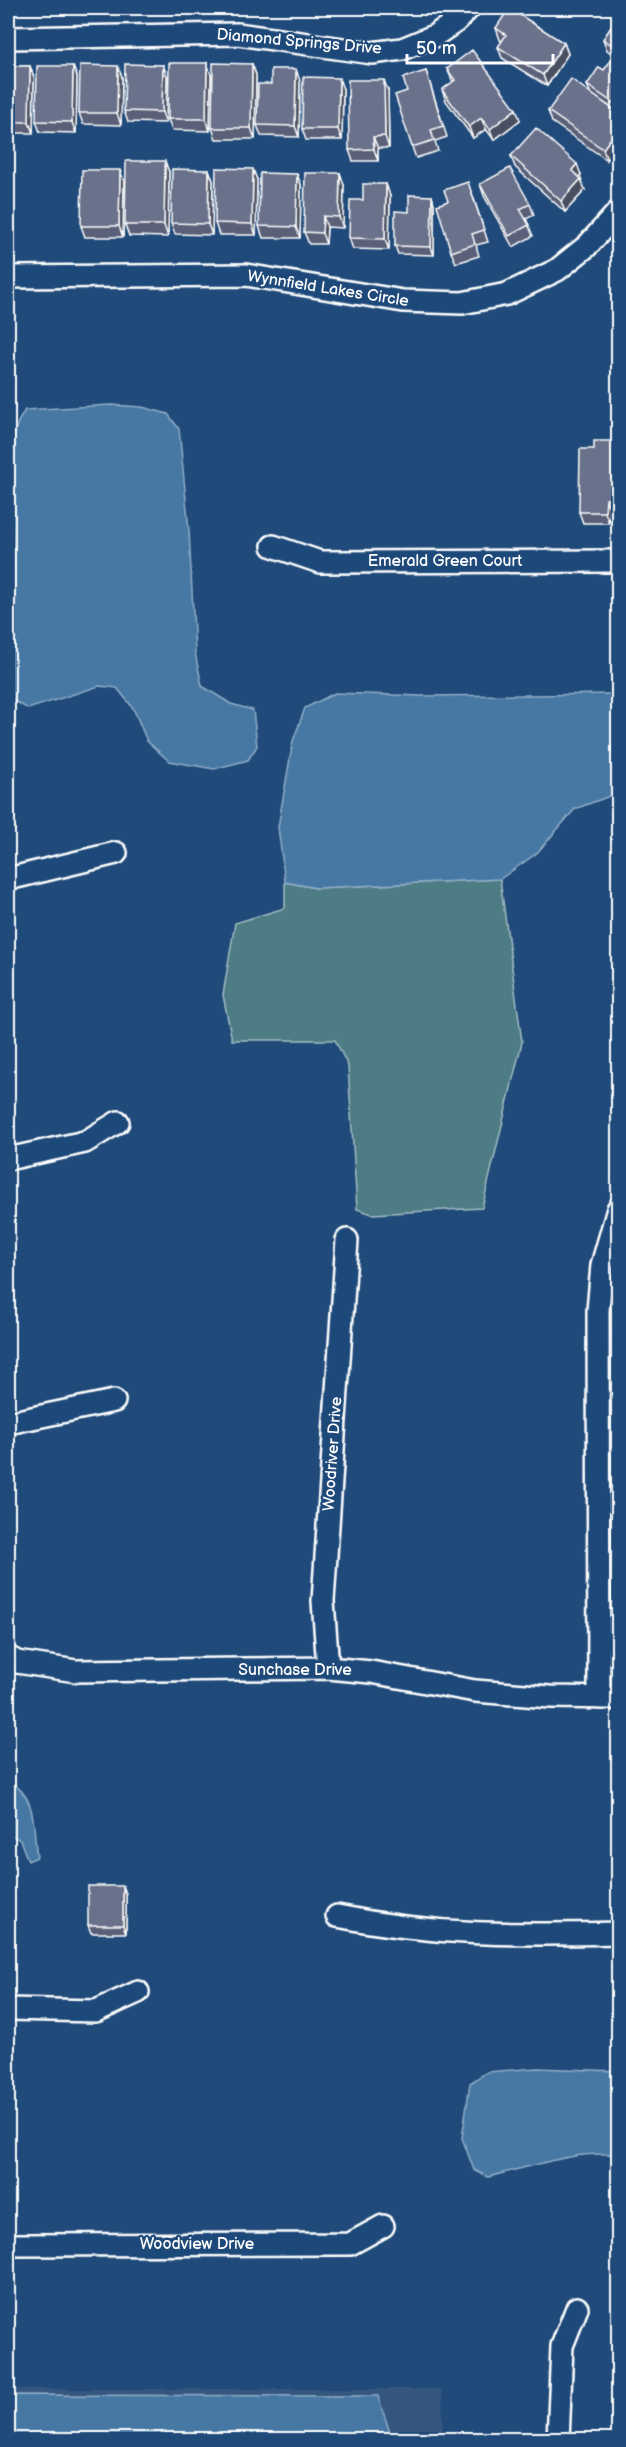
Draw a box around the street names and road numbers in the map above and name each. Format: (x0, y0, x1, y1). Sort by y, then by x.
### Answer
street label: Diamond Springs Drive (216, 25, 383, 59)
street label: Wynnfield Lakes Circle (246, 267, 410, 311)
street label: Emerald Green Court (368, 552, 522, 571)
street label: Woodriver Drive (320, 1396, 347, 1512)
street label: Sunchase Drive (238, 1661, 352, 1680)
street label: Woodview Drive (140, 2235, 255, 2254)

